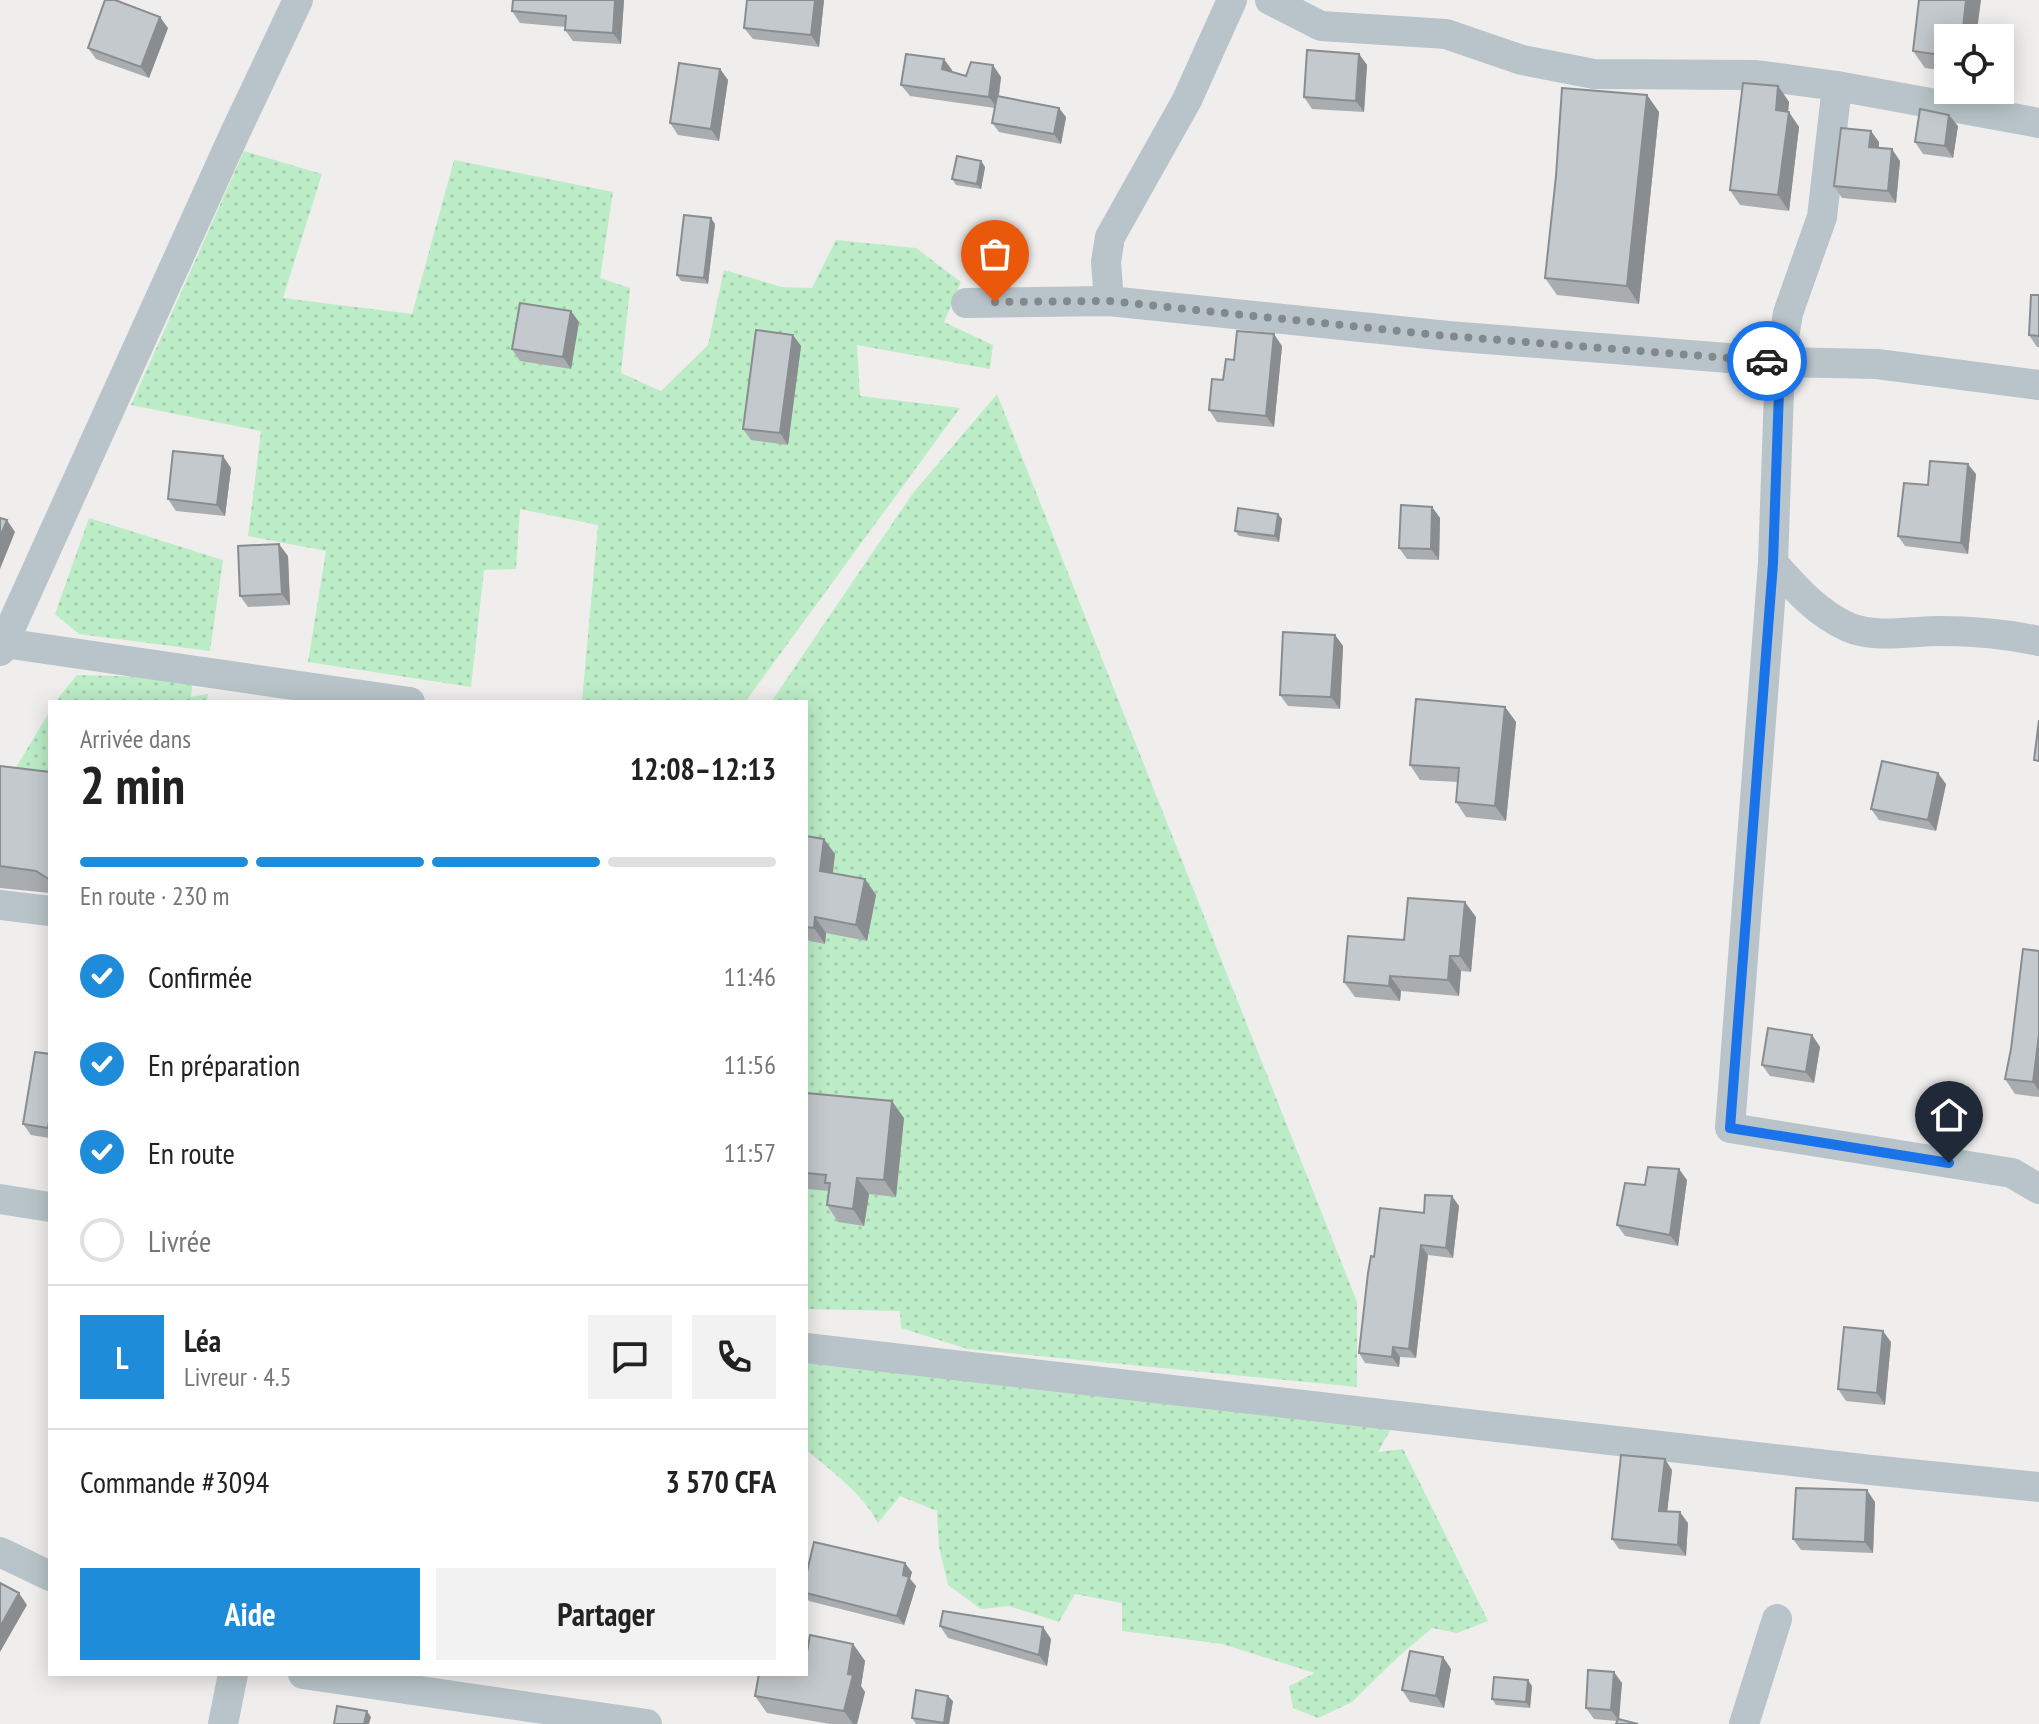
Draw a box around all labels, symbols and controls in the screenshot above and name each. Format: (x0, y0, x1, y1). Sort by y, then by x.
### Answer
map controls (1934, 24, 2014, 104)
button: locate (1934, 24, 2014, 104)
pin (961, 220, 1029, 302)
icon: bag (973, 232, 1017, 276)
courier (1727, 321, 1807, 401)
icon: car (1745, 339, 1789, 383)
text: Arrivée dans (80, 722, 191, 755)
text: 12:08–12:13 (630, 749, 776, 788)
text: 2 min (80, 751, 185, 818)
text: En route · 230 m (80, 879, 230, 912)
icon: check (80, 954, 124, 998)
text: Confirmée (148, 957, 252, 996)
text: 11:46 (724, 960, 776, 993)
icon: check (80, 1042, 124, 1086)
text: En préparation (148, 1045, 300, 1084)
text: 11:56 (724, 1048, 776, 1081)
pin (1915, 1081, 1983, 1163)
icon: home (1927, 1093, 1971, 1137)
icon: check (80, 1130, 124, 1174)
text: En route (148, 1133, 235, 1172)
text: 11:57 (724, 1136, 776, 1169)
text: Livrée (148, 1221, 211, 1260)
button: chat (588, 1315, 672, 1399)
button: phone (692, 1315, 776, 1399)
text: Léa (184, 1321, 221, 1360)
text: L (116, 1338, 128, 1377)
text: Livreur · 4.5 (184, 1360, 291, 1393)
text: Commande #3094 (80, 1462, 269, 1501)
text: 3 570 CFA (665, 1462, 776, 1501)
button: Aide (80, 1568, 420, 1660)
button: Partager (436, 1568, 776, 1660)

